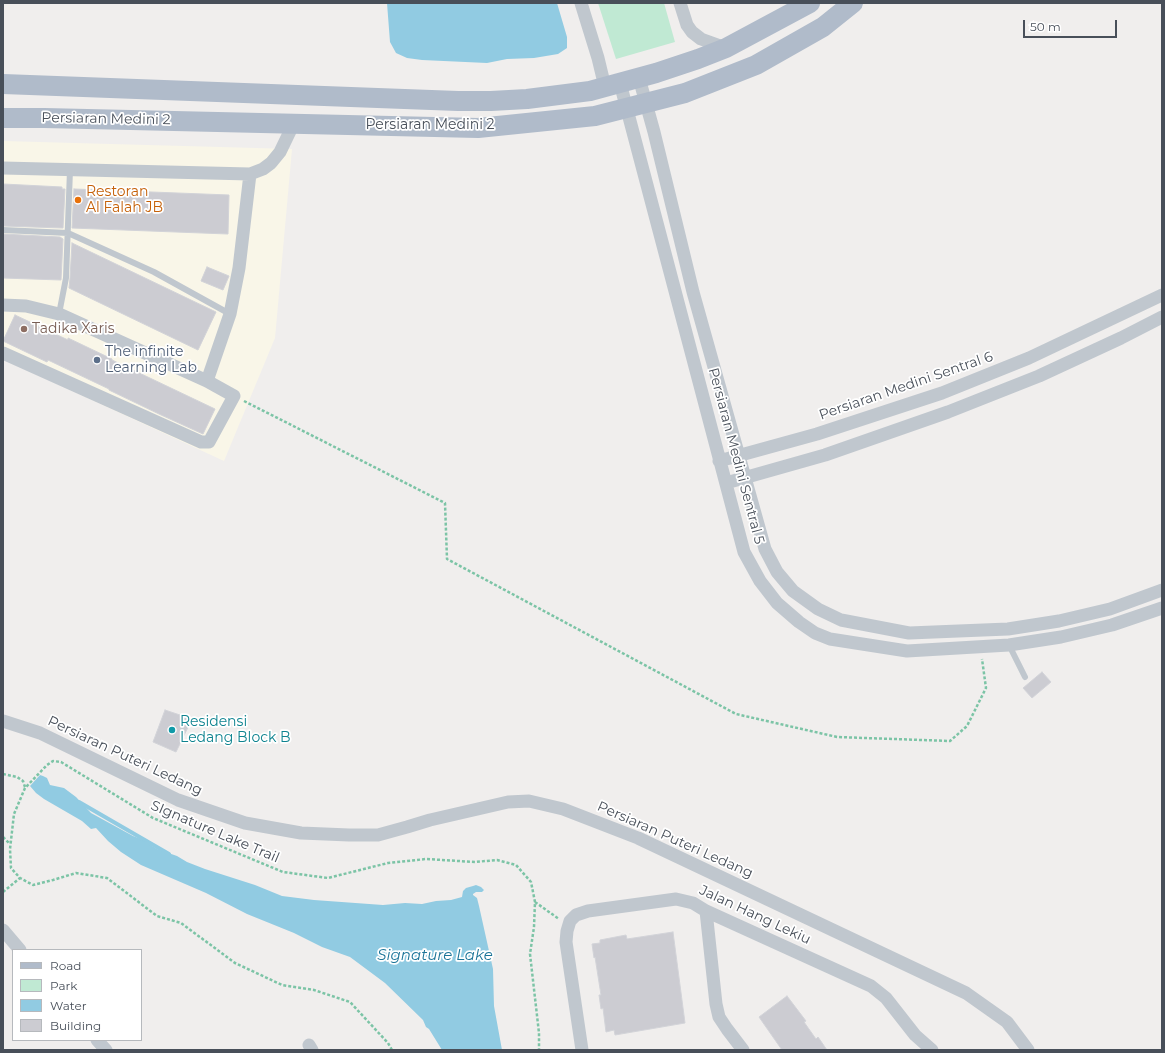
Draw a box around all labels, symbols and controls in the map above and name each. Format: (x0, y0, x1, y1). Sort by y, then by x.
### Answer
scale bar (1025, 12, 1119, 38)
text: 50 m (1030, 19, 1061, 34)
street label: Persiaran Medini 2 (41, 109, 171, 129)
street label: Persiaran Medini 2 (365, 117, 495, 133)
place label: Restoran Al Falah JB (86, 184, 163, 216)
marker: Restoran Al Falah JB (73, 195, 83, 205)
place label: Tadika Xaris (32, 321, 115, 337)
marker: Tadika Xaris (19, 324, 29, 334)
place label: The infinite Learning Lab (105, 344, 197, 376)
street label: Persiaran Medini Sentral 6 (817, 348, 995, 424)
marker: The infinite Learning Lab (92, 355, 102, 365)
street label: Persiaran Medini Sentral 5 (704, 366, 768, 546)
street label: Persiaran Puteri Ledang (45, 713, 205, 799)
place label: Residensi Ledang Block B (180, 714, 291, 746)
marker: Residensi Ledang Block B (167, 725, 177, 735)
street label: SIgnature Lake Trail (148, 797, 282, 867)
street label: Persiaran Puteri Ledang (594, 798, 756, 882)
street label: Jalan Hang Lekiu (697, 882, 813, 948)
water label: Signature Lake (377, 947, 493, 965)
legend (12, 949, 142, 1041)
text: Road (50, 958, 81, 973)
text: Park (50, 978, 77, 993)
text: Water (50, 998, 86, 1013)
text: Building (50, 1018, 101, 1033)

